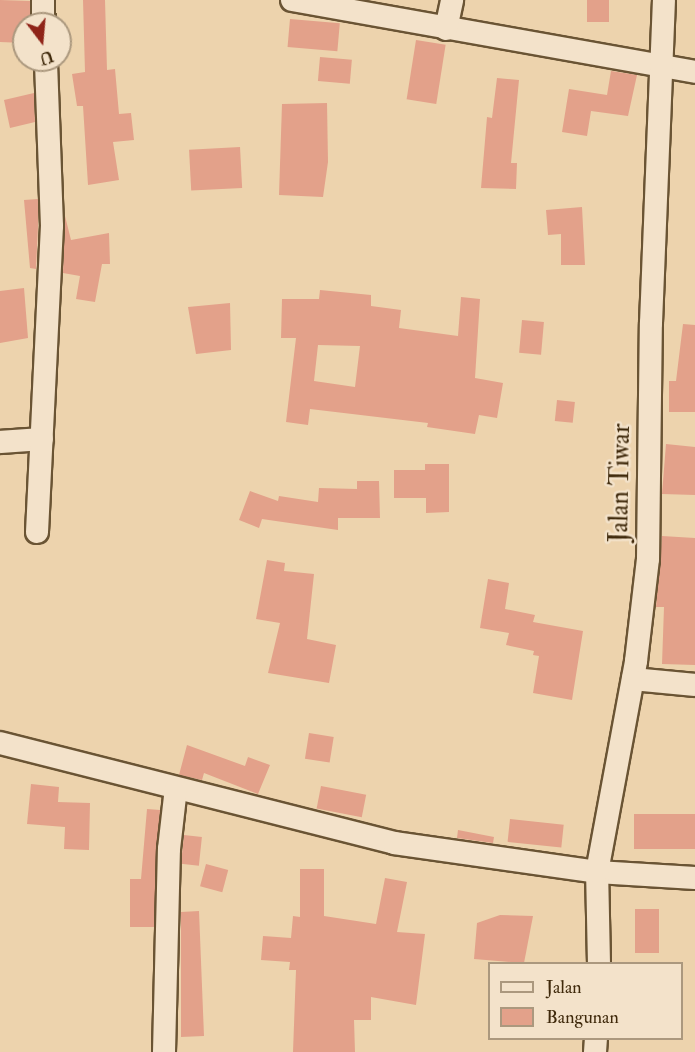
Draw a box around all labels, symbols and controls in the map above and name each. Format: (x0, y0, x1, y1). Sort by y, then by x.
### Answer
north arrow (12, 12, 72, 72)
text: U (37, 46, 56, 69)
street label: Jalan Tiwar (604, 423, 638, 543)
legend (488, 962, 683, 1040)
text: Jalan (546, 976, 582, 999)
text: Bangunan (546, 1006, 619, 1029)

